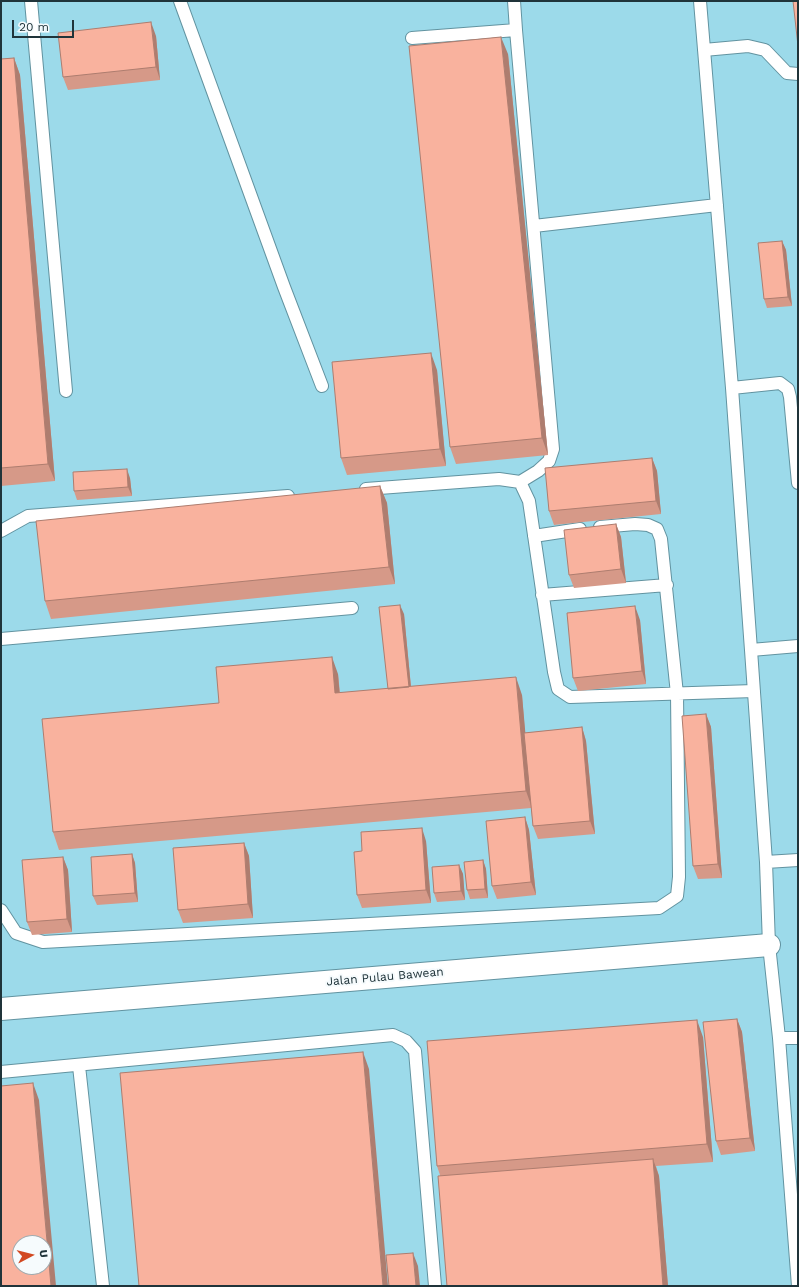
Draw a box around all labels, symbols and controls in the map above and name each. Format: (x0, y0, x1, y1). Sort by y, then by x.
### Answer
scale bar (14, 12, 76, 38)
text: 20 m (19, 20, 49, 34)
street label: Jalan Pulau Bawean (326, 965, 444, 989)
north arrow (12, 1235, 52, 1275)
text: U (36, 1249, 50, 1258)

